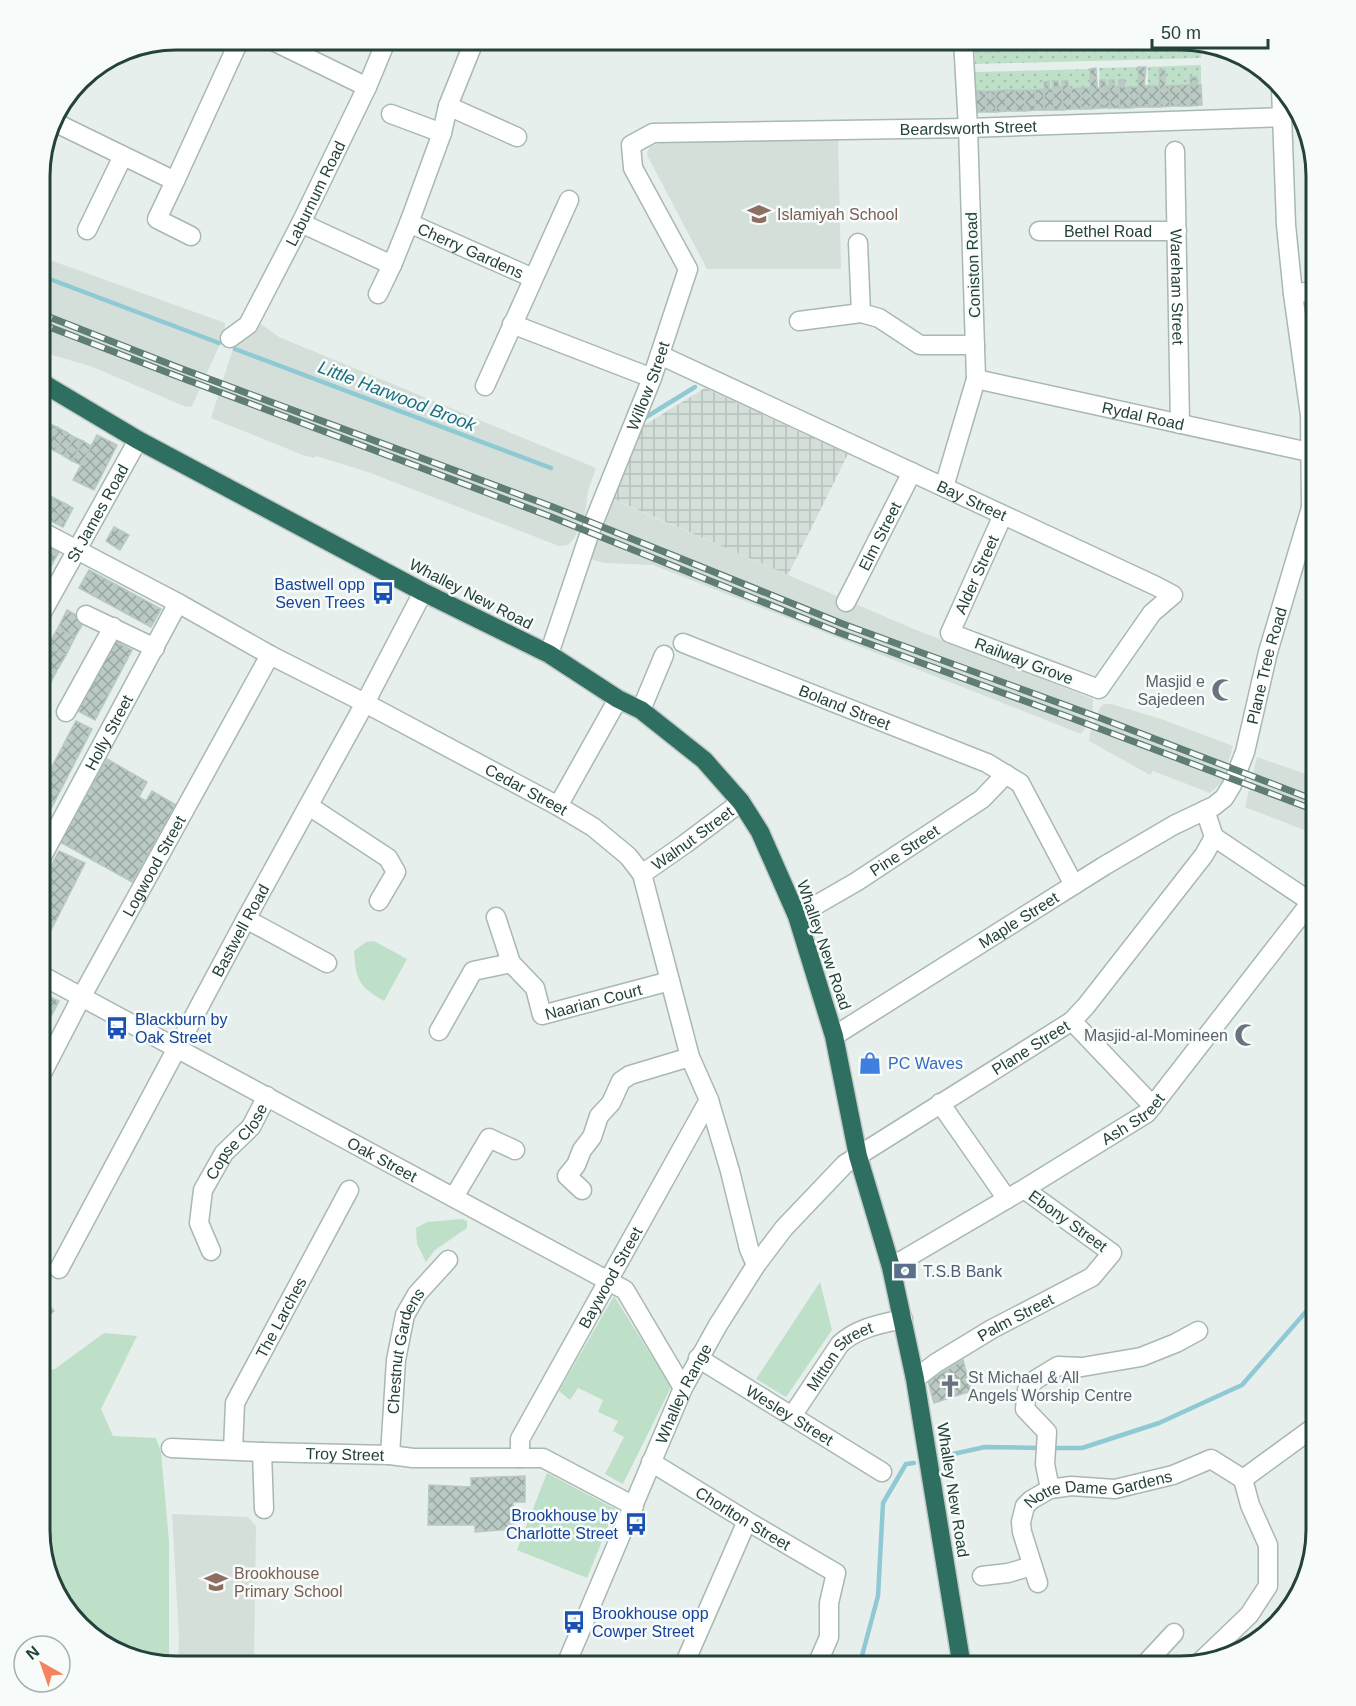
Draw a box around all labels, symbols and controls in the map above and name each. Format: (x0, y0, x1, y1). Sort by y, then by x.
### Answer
scale bar (1152, 12, 1268, 50)
text: 50 m (1161, 23, 1201, 43)
street label: Beardsworth Street (900, 117, 1038, 138)
street label: Laburnum Road (282, 138, 348, 249)
school or university icon: Islamiyah School (746, 201, 772, 227)
place label: Islamiyah School (777, 206, 898, 223)
street label: Coniston Road (963, 212, 983, 318)
street label: Cherry Gardens (415, 219, 526, 281)
street label: Bethel Road (1064, 223, 1152, 240)
street label: Wareham Street (1168, 229, 1187, 346)
street label: Willow Street (623, 339, 672, 433)
water label: Little Harwood Brook (315, 357, 480, 436)
street label: Rydal Road (1100, 398, 1186, 433)
street label: St James Road (63, 461, 131, 565)
street label: Bay Street (934, 477, 1010, 524)
street label: Elm Street (855, 498, 904, 573)
street label: Alder Street (951, 532, 1002, 617)
street label: Whalley New Road (407, 556, 535, 632)
place label: Bastwell opp Seven Trees (274, 576, 365, 611)
bus stop icon: Bastwell opp Seven Trees (370, 580, 396, 606)
street label: Plane Tree Road (1243, 605, 1289, 726)
street label: Railway Grove (972, 634, 1076, 688)
place label: Masjid e Sajedeen (1137, 673, 1205, 708)
mosque icon: Masjid e Sajedeen (1210, 677, 1236, 703)
street label: Boland Street (797, 681, 894, 733)
street label: Holly Street (81, 692, 136, 773)
street label: Cedar Street (482, 760, 571, 818)
street label: Walnut Street (648, 802, 737, 873)
street label: Logwood Street (119, 812, 188, 919)
street label: Pine Street (867, 821, 943, 879)
street label: Whalley New Road (794, 878, 854, 1012)
street label: Bastwell Road (208, 881, 272, 979)
street label: Maple Street (976, 888, 1062, 951)
street label: Naarian Court (543, 980, 644, 1022)
place label: Blackburn by Oak Street (135, 1011, 228, 1046)
bus stop icon: Blackburn by Oak Street (104, 1015, 130, 1041)
street label: Plane Street (989, 1016, 1073, 1078)
mosque icon: Masjid-al-Momineen (1233, 1022, 1259, 1048)
place label: Masjid-al-Momineen (1084, 1027, 1228, 1044)
shop icon: PC Waves (857, 1050, 883, 1076)
place label: PC Waves (888, 1055, 963, 1072)
street label: Ash Street (1098, 1090, 1168, 1148)
street label: Copse Close (202, 1101, 270, 1182)
street label: Oak Street (345, 1133, 420, 1185)
street label: Ebony Street (1026, 1187, 1111, 1255)
street label: Baywood Street (575, 1223, 645, 1331)
bank icon: T.S.B Bank (892, 1258, 918, 1284)
place label: T.S.B Bank (923, 1263, 1003, 1280)
street label: The Larches (252, 1274, 309, 1361)
street label: Chestnut Gardens (384, 1284, 427, 1415)
street label: Palm Street (974, 1290, 1057, 1344)
street label: Mitton Street (803, 1318, 875, 1394)
street label: Whalley Range (652, 1341, 714, 1446)
place label: St Michael & All Angels Worship Centre (968, 1369, 1132, 1404)
church icon: St Michael & All Angels Worship Centre (937, 1373, 963, 1399)
street label: Wesley Street (743, 1381, 837, 1449)
street label: Whalley New Road (934, 1421, 972, 1559)
street label: Troy Street (305, 1445, 385, 1463)
street label: Notre Dame Gardens (1020, 1467, 1174, 1511)
street label: Chorlton Street (693, 1483, 794, 1553)
place label: Brookhouse by Charlotte Street (506, 1507, 619, 1542)
bus stop icon: Brookhouse by Charlotte Street (623, 1511, 649, 1537)
place label: Brookhouse Primary School (234, 1565, 342, 1600)
school or university icon: Brookhouse Primary School (203, 1569, 229, 1595)
place label: Brookhouse opp Cowper Street (592, 1605, 709, 1640)
bus stop icon: Brookhouse opp Cowper Street (561, 1609, 587, 1635)
north arrow (12, 1634, 72, 1694)
text: N (23, 1643, 43, 1663)

